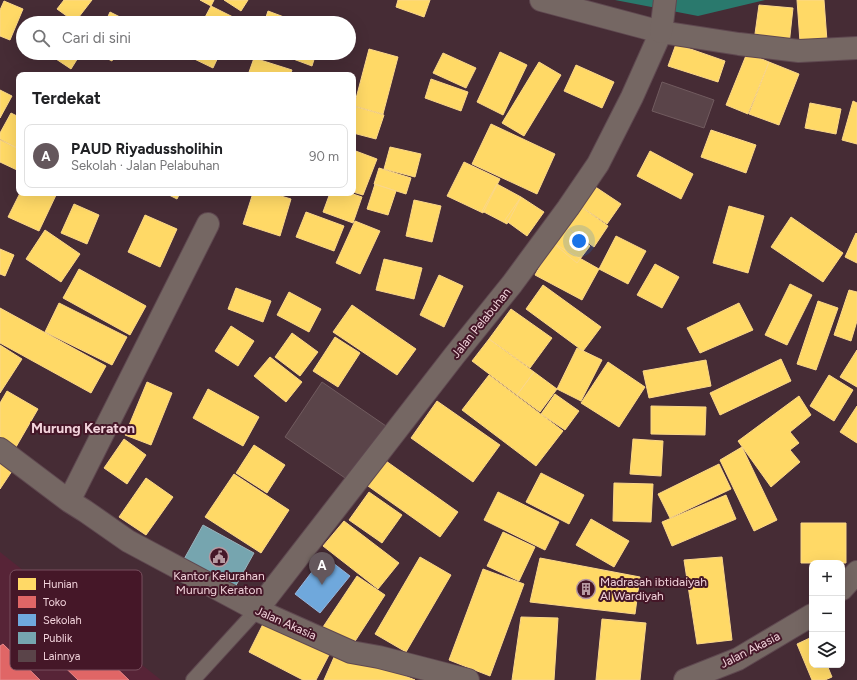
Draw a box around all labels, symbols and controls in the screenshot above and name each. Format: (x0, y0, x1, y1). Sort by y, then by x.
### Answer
search box (16, 16, 356, 60)
icon: search (30, 27, 52, 49)
text: Cari di sini (62, 29, 131, 47)
text: Terdekat (32, 88, 101, 108)
text: PAUD Riyadussholihin (71, 140, 223, 158)
text: A (41, 149, 51, 164)
text: 90 m (309, 149, 339, 164)
text: Sekolah · Jalan Pelabuhan (71, 158, 220, 173)
your location (569, 231, 589, 251)
street label: Jalan Pelabuhan (448, 285, 514, 361)
district label: Murung Keraton (31, 420, 135, 437)
public building icon: Kantor Kelurahan Murung Keraton (208, 546, 230, 568)
pin: A (309, 552, 335, 585)
map controls (809, 560, 845, 668)
button: + (809, 560, 845, 596)
place label: Kantor Kelurahan Murung Keraton (173, 569, 265, 597)
legend (10, 570, 142, 670)
place label: Madrasah ibtidaiyah Al Wardiyah (600, 575, 707, 603)
text: Hunian (43, 578, 78, 591)
building icon: Madrasah ibtidaiyah Al Wardiyah (575, 578, 597, 600)
text: Toko (43, 596, 66, 609)
button: − (809, 596, 845, 632)
street label: Jalan Akasia (253, 603, 319, 643)
text: Sekolah (43, 614, 82, 627)
street label: Jalan Akasia (718, 629, 782, 671)
text: Publik (43, 632, 73, 645)
button: layers (809, 632, 845, 668)
text: Lainnya (43, 650, 80, 663)

